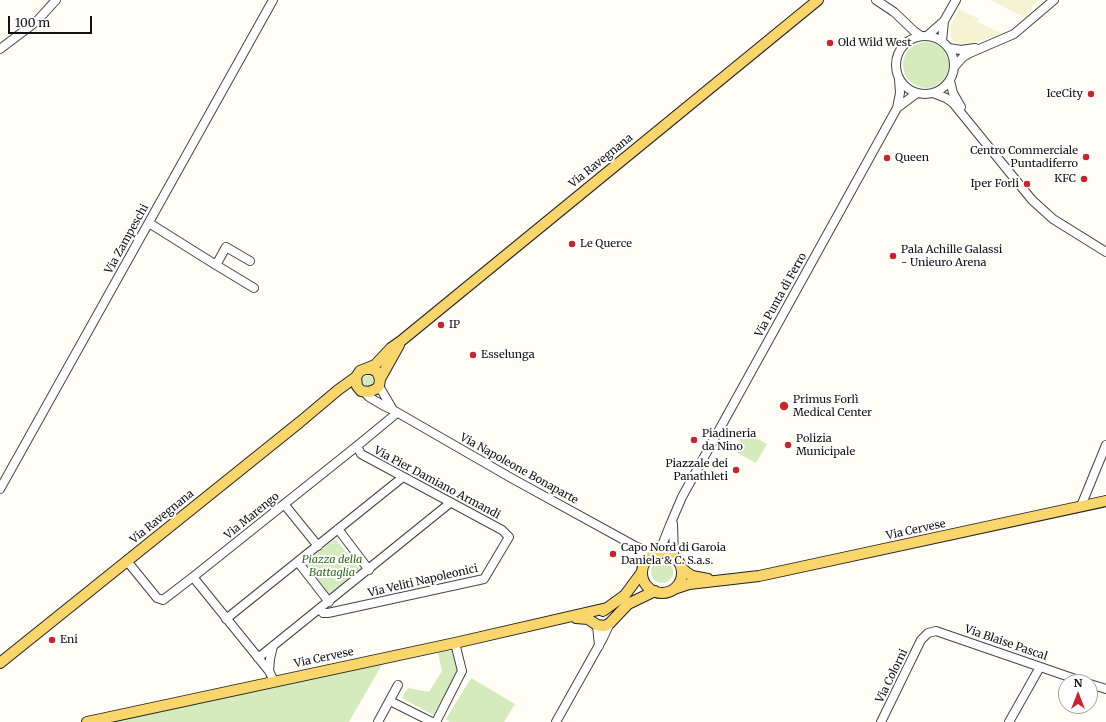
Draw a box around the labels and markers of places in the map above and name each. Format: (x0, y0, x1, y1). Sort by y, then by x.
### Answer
place label: Old Wild West (838, 36, 912, 50)
marker: Old Wild West (825, 38, 835, 48)
place label: IceCity (1046, 87, 1083, 101)
marker: IceCity (1086, 89, 1096, 99)
place label: Centro Commerciale Puntadiferro (970, 144, 1078, 170)
place label: Queen (895, 151, 929, 165)
marker: Centro Commerciale Puntadiferro (1081, 152, 1091, 162)
marker: Queen (882, 153, 892, 163)
place label: KFC (1054, 172, 1076, 186)
marker: KFC (1079, 174, 1089, 184)
place label: Iper Forli (971, 177, 1019, 191)
marker: Iper Forli (1022, 179, 1032, 189)
place label: Le Querce (580, 237, 632, 251)
marker: Le Querce (567, 239, 577, 249)
place label: Pala Achille Galassi - Unieuro Arena (901, 243, 1002, 269)
marker: Pala Achille Galassi - Unieuro Arena (888, 251, 898, 261)
place label: IP (449, 318, 460, 332)
marker: IP (436, 320, 446, 330)
place label: Esselunga (481, 348, 535, 362)
marker: Esselunga (468, 350, 478, 360)
place label: Primus Forlì Medical Center (793, 393, 872, 419)
marker: Primus Forlì Medical Center (778, 400, 790, 412)
place label: Piadineria da Nino (702, 427, 756, 453)
place label: Polizia Municipale (796, 432, 855, 458)
marker: Piadineria da Nino (689, 435, 699, 445)
marker: Polizia Municipale (783, 440, 793, 450)
place label: Piazzale dei Panathleti (666, 457, 728, 483)
marker: Piazzale dei Panathleti (731, 465, 741, 475)
place label: Capo Nord di Garoia Daniela & C. S.a.s. (621, 541, 726, 567)
marker: Capo Nord di Garoia Daniela & C. S.a.s. (608, 549, 618, 559)
place label: Eni (60, 633, 78, 647)
marker: Eni (47, 635, 57, 645)

